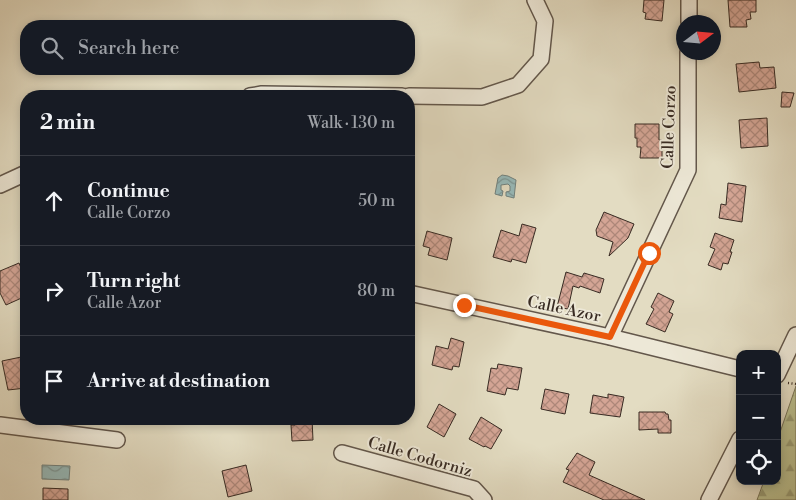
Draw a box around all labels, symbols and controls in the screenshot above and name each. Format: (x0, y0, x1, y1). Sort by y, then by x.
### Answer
north arrow (676, 15, 721, 60)
search box (20, 20, 415, 75)
icon: search (38, 34, 66, 62)
text: Search here (78, 36, 179, 60)
street label: Calle Corzo (658, 85, 680, 169)
text: 2 min (40, 110, 95, 136)
text: Walk · 130 m (307, 113, 395, 133)
text: Continue (87, 179, 170, 203)
icon: ahead (40, 187, 68, 215)
text: 50 m (358, 191, 395, 211)
text: Calle Corzo (87, 203, 171, 223)
route start (638, 242, 661, 265)
text: Turn right (87, 269, 180, 293)
icon: right (40, 277, 68, 305)
text: 80 m (357, 281, 395, 301)
street label: Calle Azor (525, 291, 603, 327)
text: Calle Azor (87, 293, 162, 313)
route end (453, 294, 476, 317)
map controls (736, 350, 781, 485)
button: + (736, 350, 781, 395)
icon: arrive (40, 367, 68, 395)
text: Arrive at destination (87, 369, 270, 393)
button: − (736, 395, 781, 440)
street label: Calle Codorniz (365, 433, 475, 481)
button: locate (736, 440, 781, 485)

